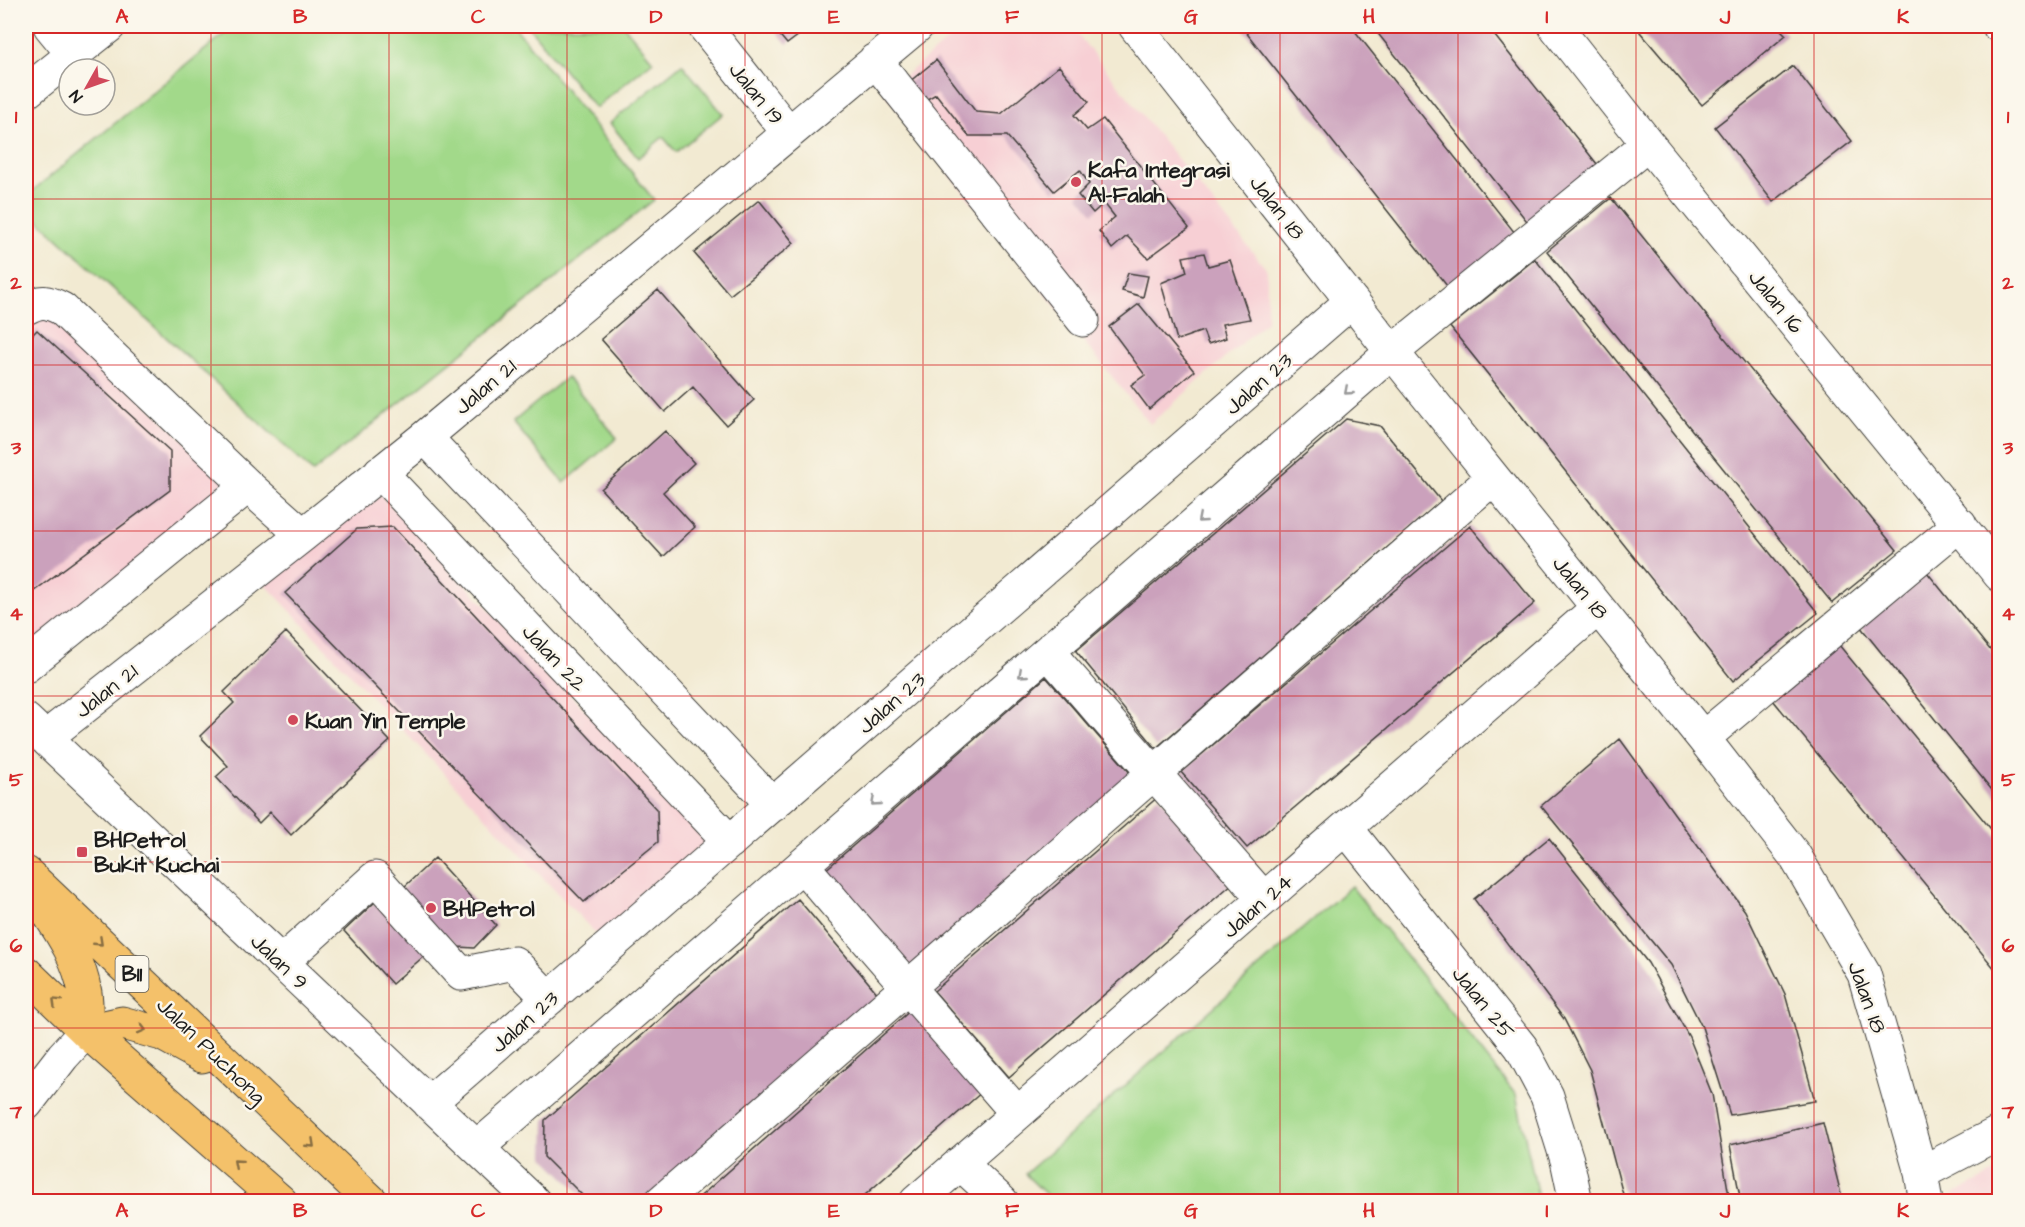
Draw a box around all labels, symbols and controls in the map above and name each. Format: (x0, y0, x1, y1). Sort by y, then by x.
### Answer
text: A (116, 3, 129, 31)
text: B (293, 3, 308, 31)
text: C (471, 3, 486, 31)
text: D (650, 3, 663, 31)
text: E (828, 3, 840, 31)
text: F (1005, 3, 1020, 31)
text: G (1184, 3, 1198, 31)
text: H (1363, 3, 1375, 31)
text: I (1545, 3, 1549, 31)
text: J (1719, 3, 1731, 31)
text: K (1897, 3, 1910, 31)
street label: Jalan 19 (721, 56, 791, 132)
north arrow (57, 57, 117, 117)
text: N (65, 85, 88, 107)
text: 1 (15, 103, 18, 131)
text: 1 (2007, 103, 2010, 131)
place label: Kafa Integrasi Al-Falah (1088, 155, 1230, 211)
street label: Jalan 18 (1242, 169, 1312, 247)
marker: Kafa Integrasi Al-Falah (1069, 175, 1083, 189)
street label: Jalan 16 (1741, 263, 1811, 341)
text: 2 (9, 269, 22, 297)
text: 2 (2001, 269, 2014, 297)
street label: Jalan 23 (1218, 346, 1300, 422)
street label: Jalan 21 (448, 352, 524, 422)
one-way arrow (1344, 384, 1355, 395)
text: 3 (10, 434, 22, 462)
text: 3 (2002, 434, 2014, 462)
one-way arrow (1197, 512, 1208, 523)
street label: Jalan 18 (1544, 549, 1615, 627)
text: 4 (9, 600, 23, 628)
text: 4 (2001, 600, 2015, 628)
street label: Jalan 22 (514, 617, 594, 699)
street label: Jalan 21 (69, 656, 145, 726)
street label: Jalan 23 (851, 665, 933, 741)
one-way arrow (1018, 667, 1029, 678)
place label: Kuan Yin Temple (305, 706, 466, 737)
marker: Kuan Yin Temple (286, 713, 300, 727)
text: 5 (9, 766, 24, 794)
text: 5 (2001, 766, 2016, 794)
one-way arrow (871, 795, 882, 806)
place label: BHPetrol Bukit Kuchai (94, 825, 220, 881)
marker: BHPetrol Bukit Kuchai (75, 845, 89, 859)
street label: Jalan 24 (1216, 867, 1300, 946)
place label: BHPetrol (443, 894, 535, 925)
marker: BHPetrol (424, 901, 438, 915)
street label: Jalan 9 (243, 927, 315, 997)
text: 6 (10, 932, 23, 960)
text: 6 (2002, 932, 2015, 960)
one-way arrow (92, 935, 102, 946)
road number: B11 (116, 956, 148, 992)
street label: Jalan 18 (1839, 957, 1894, 1038)
street label: Jalan 25 (1444, 960, 1522, 1046)
street label: Jalan 23 (484, 984, 566, 1060)
street label: Jalan Puchong (148, 991, 273, 1112)
one-way arrow (52, 999, 63, 1010)
one-way arrow (137, 1021, 147, 1034)
text: 7 (9, 1098, 23, 1126)
text: 7 (2001, 1098, 2015, 1126)
one-way arrow (304, 1137, 314, 1148)
one-way arrow (233, 1159, 244, 1170)
text: A (116, 1197, 129, 1225)
text: B (293, 1197, 308, 1225)
text: C (471, 1197, 486, 1225)
text: D (650, 1197, 663, 1225)
text: E (828, 1197, 840, 1225)
text: F (1005, 1197, 1020, 1225)
text: G (1184, 1197, 1198, 1225)
text: H (1363, 1197, 1375, 1225)
text: I (1545, 1197, 1549, 1225)
text: J (1719, 1197, 1731, 1225)
text: K (1897, 1197, 1910, 1225)

